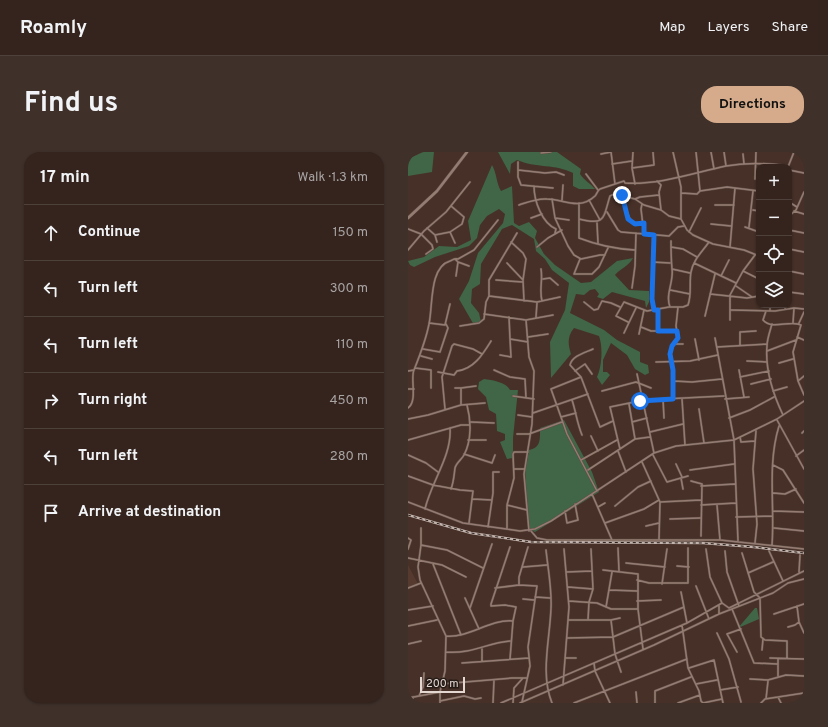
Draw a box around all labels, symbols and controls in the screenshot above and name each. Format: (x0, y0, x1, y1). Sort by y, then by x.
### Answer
text: Roamly (20, 16, 87, 40)
text: Map (659, 19, 685, 36)
text: Layers (707, 19, 749, 36)
text: Share (771, 19, 808, 36)
text: Find us (24, 86, 118, 122)
button: Directions (701, 86, 804, 123)
map controls (756, 164, 792, 308)
button: + (756, 164, 792, 200)
text: 17 min (40, 167, 90, 189)
text: Walk · 1.3 km (298, 170, 368, 186)
route end (613, 186, 631, 204)
button: − (756, 200, 792, 236)
icon: ahead (40, 222, 62, 244)
text: Continue (78, 223, 140, 242)
text: 150 m (333, 225, 368, 241)
button: locate (756, 236, 792, 272)
button: layers (756, 272, 792, 308)
icon: left (40, 278, 62, 300)
text: Turn left (78, 279, 138, 298)
text: 300 m (330, 281, 368, 297)
icon: left (40, 334, 62, 356)
text: Turn left (78, 335, 138, 354)
text: 110 m (336, 337, 368, 353)
icon: right (40, 390, 62, 412)
text: Turn right (78, 391, 147, 410)
route start (631, 392, 649, 410)
text: 450 m (329, 393, 368, 409)
icon: left (40, 446, 62, 468)
text: Turn left (78, 447, 138, 466)
text: 280 m (330, 449, 368, 465)
icon: arrive (40, 502, 62, 524)
text: Arrive at destination (78, 503, 221, 522)
scale bar (420, 675, 465, 694)
text: 200 m (426, 677, 459, 691)

